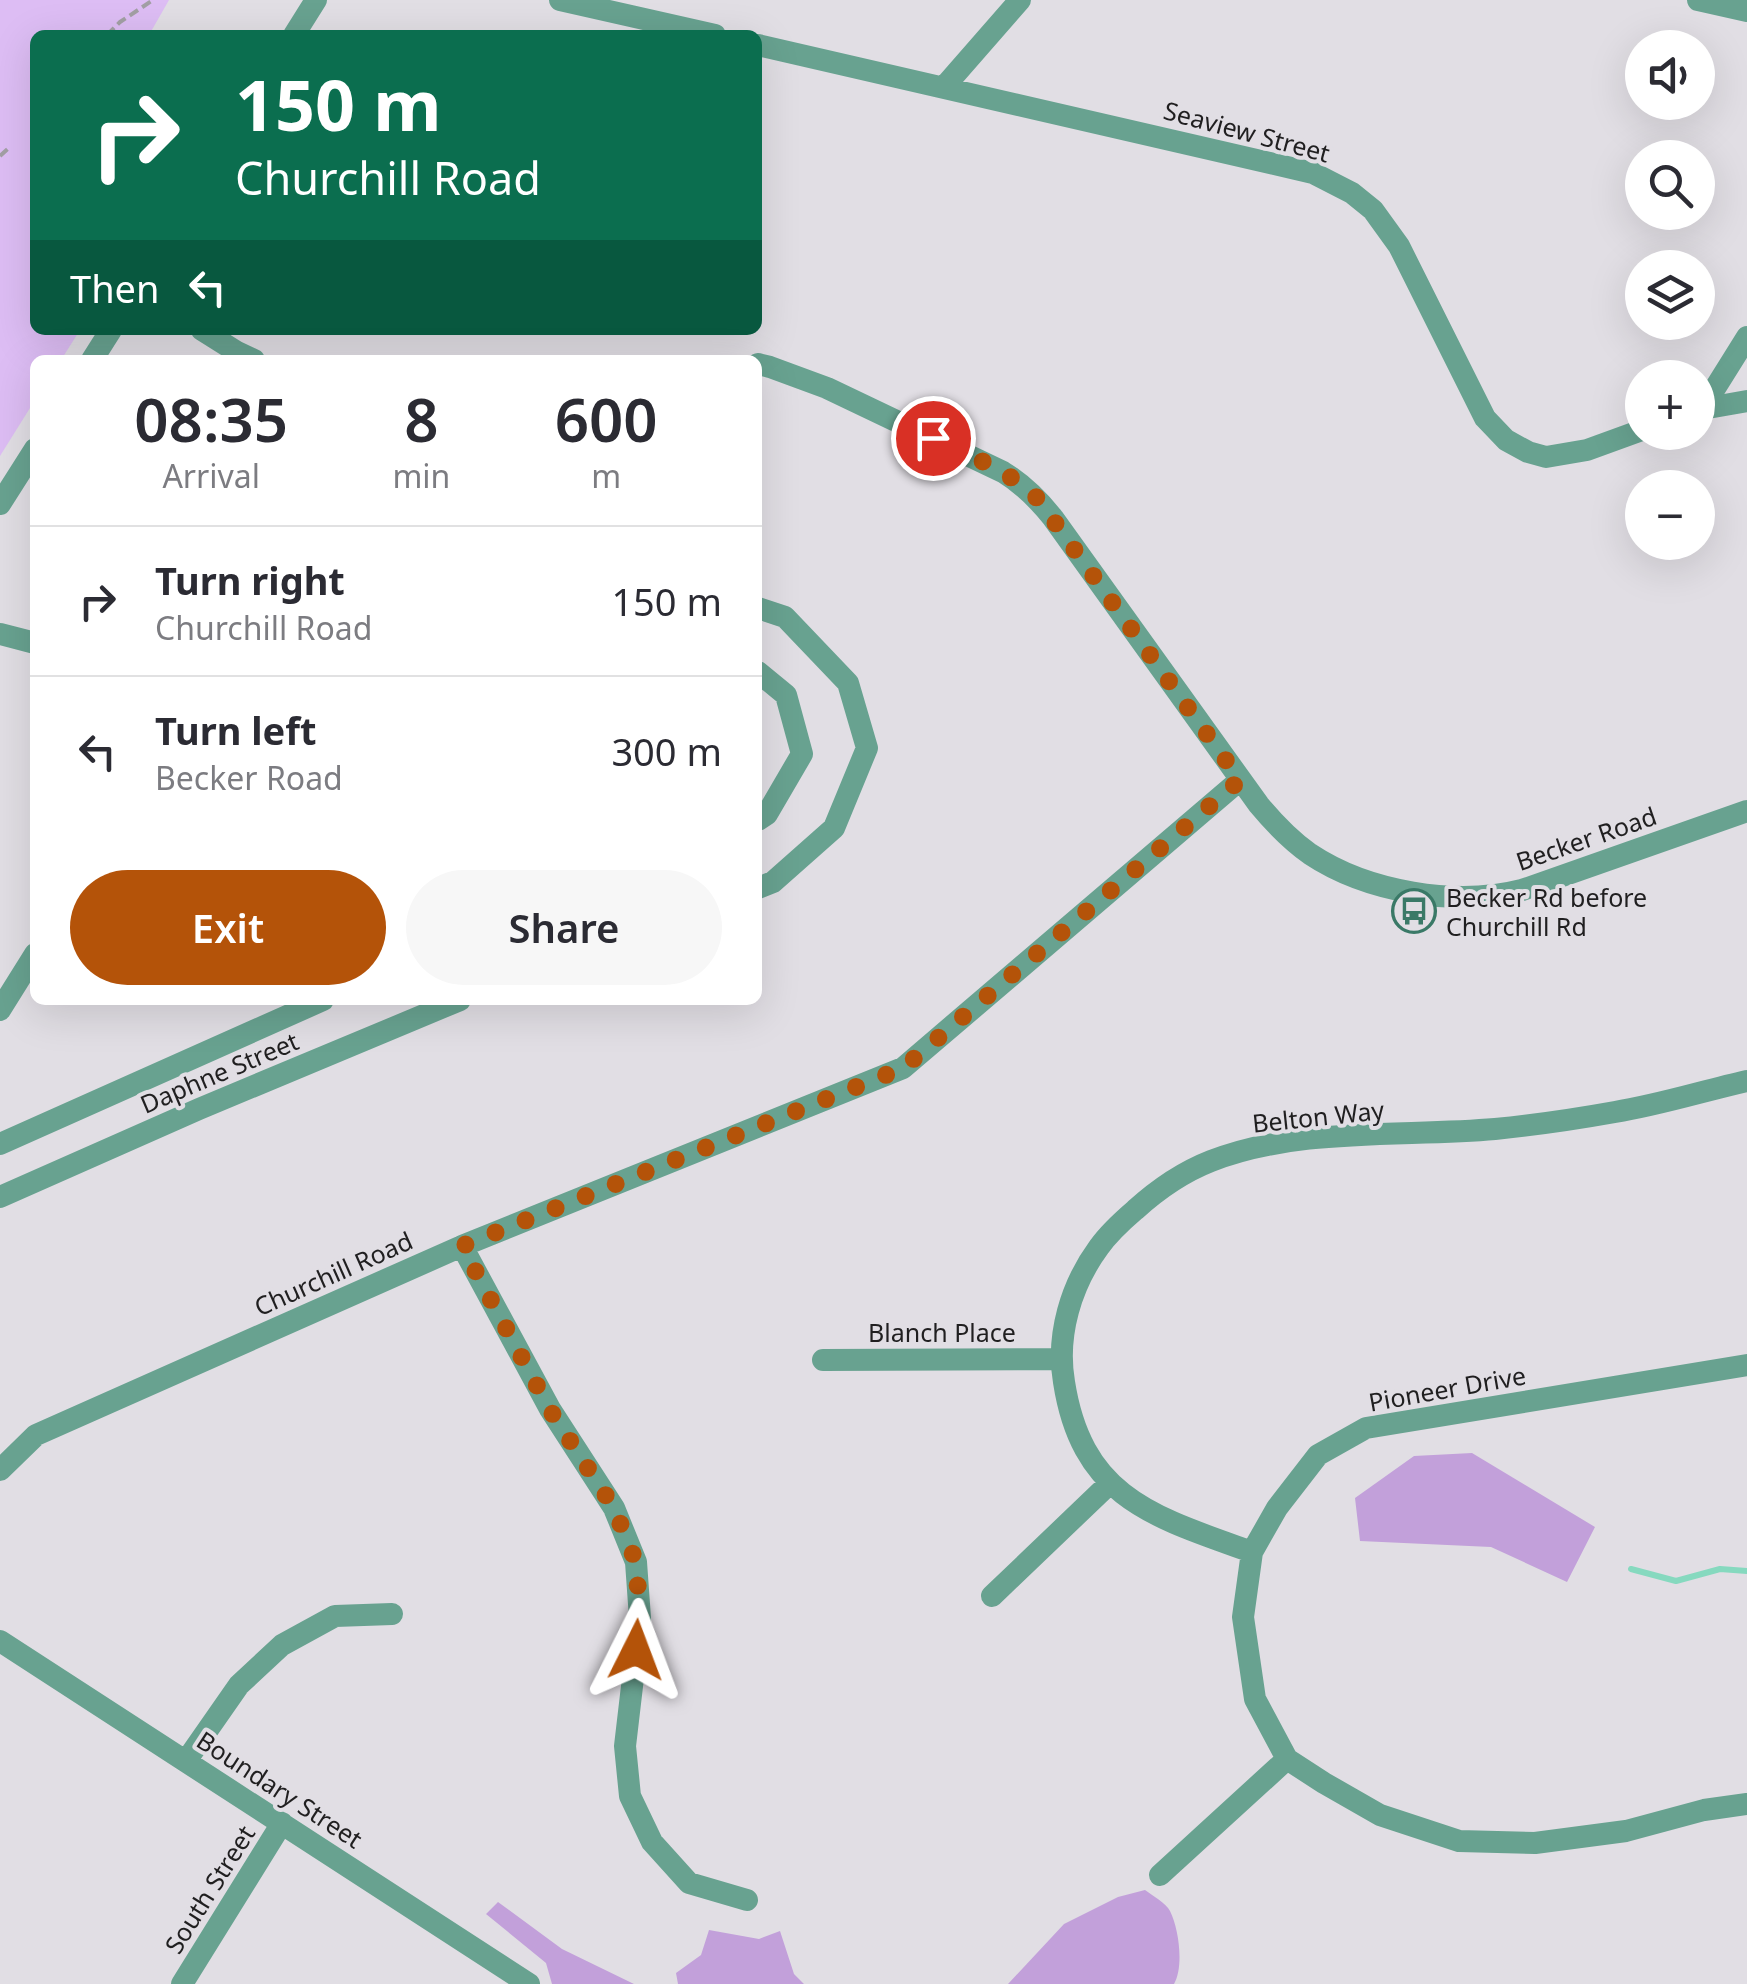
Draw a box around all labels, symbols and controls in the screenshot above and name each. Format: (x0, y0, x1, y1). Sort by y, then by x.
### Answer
map controls (1625, 30, 1715, 560)
button: sound (1625, 30, 1715, 120)
text: 150 m (235, 56, 442, 152)
icon: right (70, 70, 200, 200)
street label: Seaview Street (1160, 93, 1334, 169)
button: search (1625, 140, 1715, 230)
text: Churchill Road (235, 147, 541, 208)
button: layers (1625, 250, 1715, 340)
icon: left (180, 260, 235, 315)
text: Then (70, 262, 160, 314)
button: + (1625, 360, 1715, 450)
text: 08:35 (134, 378, 288, 460)
text: 8 (404, 378, 439, 460)
text: 600 (555, 378, 658, 460)
pin (891, 396, 976, 481)
icon: arrive (906, 411, 961, 466)
text: Arrival (162, 454, 260, 497)
text: min (392, 454, 450, 497)
text: m (591, 454, 621, 497)
button: − (1625, 470, 1715, 560)
text: Turn right (155, 554, 345, 606)
icon: right (70, 574, 125, 629)
text: 150 m (611, 575, 722, 627)
text: Churchill Road (155, 606, 372, 649)
text: Turn left (155, 704, 317, 756)
icon: left (70, 724, 125, 779)
text: 300 m (611, 725, 722, 777)
text: Becker Road (155, 756, 343, 799)
street label: Becker Road (1511, 798, 1661, 878)
button: Exit (70, 870, 386, 985)
button: Share (406, 870, 722, 985)
place label: Becker Rd before Churchill Rd (1446, 880, 1647, 943)
bus stop icon: Becker Rd before Churchill Rd (1391, 888, 1437, 934)
street label: Daphne Street (135, 1023, 303, 1121)
street label: Belton Way (1250, 1092, 1386, 1140)
street label: Churchill Road (248, 1223, 418, 1323)
street label: Blanch Place (868, 1315, 1016, 1349)
street label: Pioneer Drive (1366, 1357, 1528, 1419)
position arrow (584, 1598, 688, 1702)
street label: Boundary Street (191, 1723, 369, 1855)
street label: South Street (156, 1818, 262, 1960)

